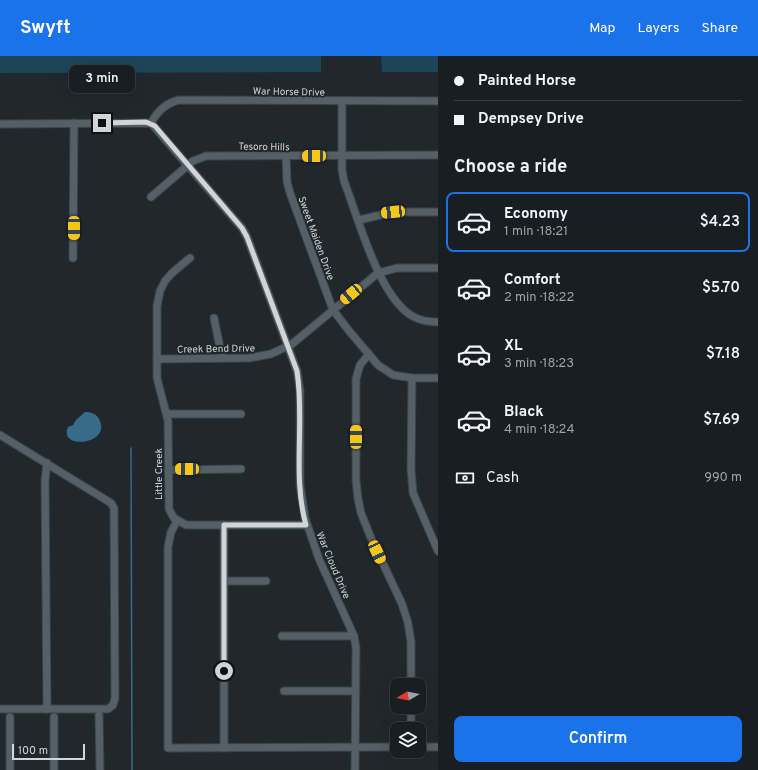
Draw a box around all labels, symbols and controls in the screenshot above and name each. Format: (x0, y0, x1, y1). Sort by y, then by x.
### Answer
text: Swyft (20, 16, 71, 40)
text: Map (589, 20, 615, 37)
text: Layers (637, 20, 679, 37)
text: Share (701, 20, 738, 37)
callout: 3 min (69, 65, 135, 93)
text: 3 min (85, 71, 119, 87)
text: Painted Horse (478, 72, 576, 91)
street label: War Horse Drive (253, 85, 325, 100)
text: Dempsey Drive (478, 110, 584, 129)
route end (93, 114, 111, 132)
street label: Tesoro Hills (238, 141, 290, 154)
car (302, 150, 326, 162)
text: Choose a ride (454, 156, 567, 179)
street label: Sweet Maiden Drive (294, 195, 337, 282)
icon: car (456, 204, 492, 240)
car (380, 205, 406, 219)
text: Economy (504, 205, 568, 224)
text: $4.23 (700, 213, 740, 232)
car (68, 216, 80, 240)
text: 1 min · 18:21 (504, 224, 568, 240)
icon: car (456, 270, 492, 306)
text: Comfort (504, 271, 561, 290)
text: $5.70 (702, 279, 740, 298)
car (338, 282, 364, 306)
text: 2 min · 18:22 (504, 290, 574, 306)
icon: car (456, 336, 492, 372)
text: XL (504, 337, 522, 356)
street label: Creek Bend Drive (177, 342, 255, 357)
text: $7.18 (706, 345, 740, 364)
text: 3 min · 18:23 (504, 356, 574, 372)
icon: car (456, 402, 492, 438)
text: Black (504, 403, 544, 422)
text: $7.69 (703, 411, 740, 430)
text: 4 min · 18:24 (504, 422, 575, 438)
car (350, 425, 362, 449)
street label: Little Creek (153, 448, 166, 500)
car (175, 463, 199, 475)
icon: cash (454, 467, 476, 489)
text: Cash (486, 469, 519, 488)
text: 990 m (704, 470, 742, 486)
street label: War Cloud Drive (313, 530, 353, 601)
car (366, 539, 388, 565)
route start (215, 662, 233, 680)
north arrow (390, 678, 426, 714)
map controls (390, 678, 426, 758)
button: Confirm (454, 716, 742, 762)
button: layers (390, 722, 426, 758)
scale bar (12, 742, 85, 761)
text: 100 m (18, 744, 48, 758)

